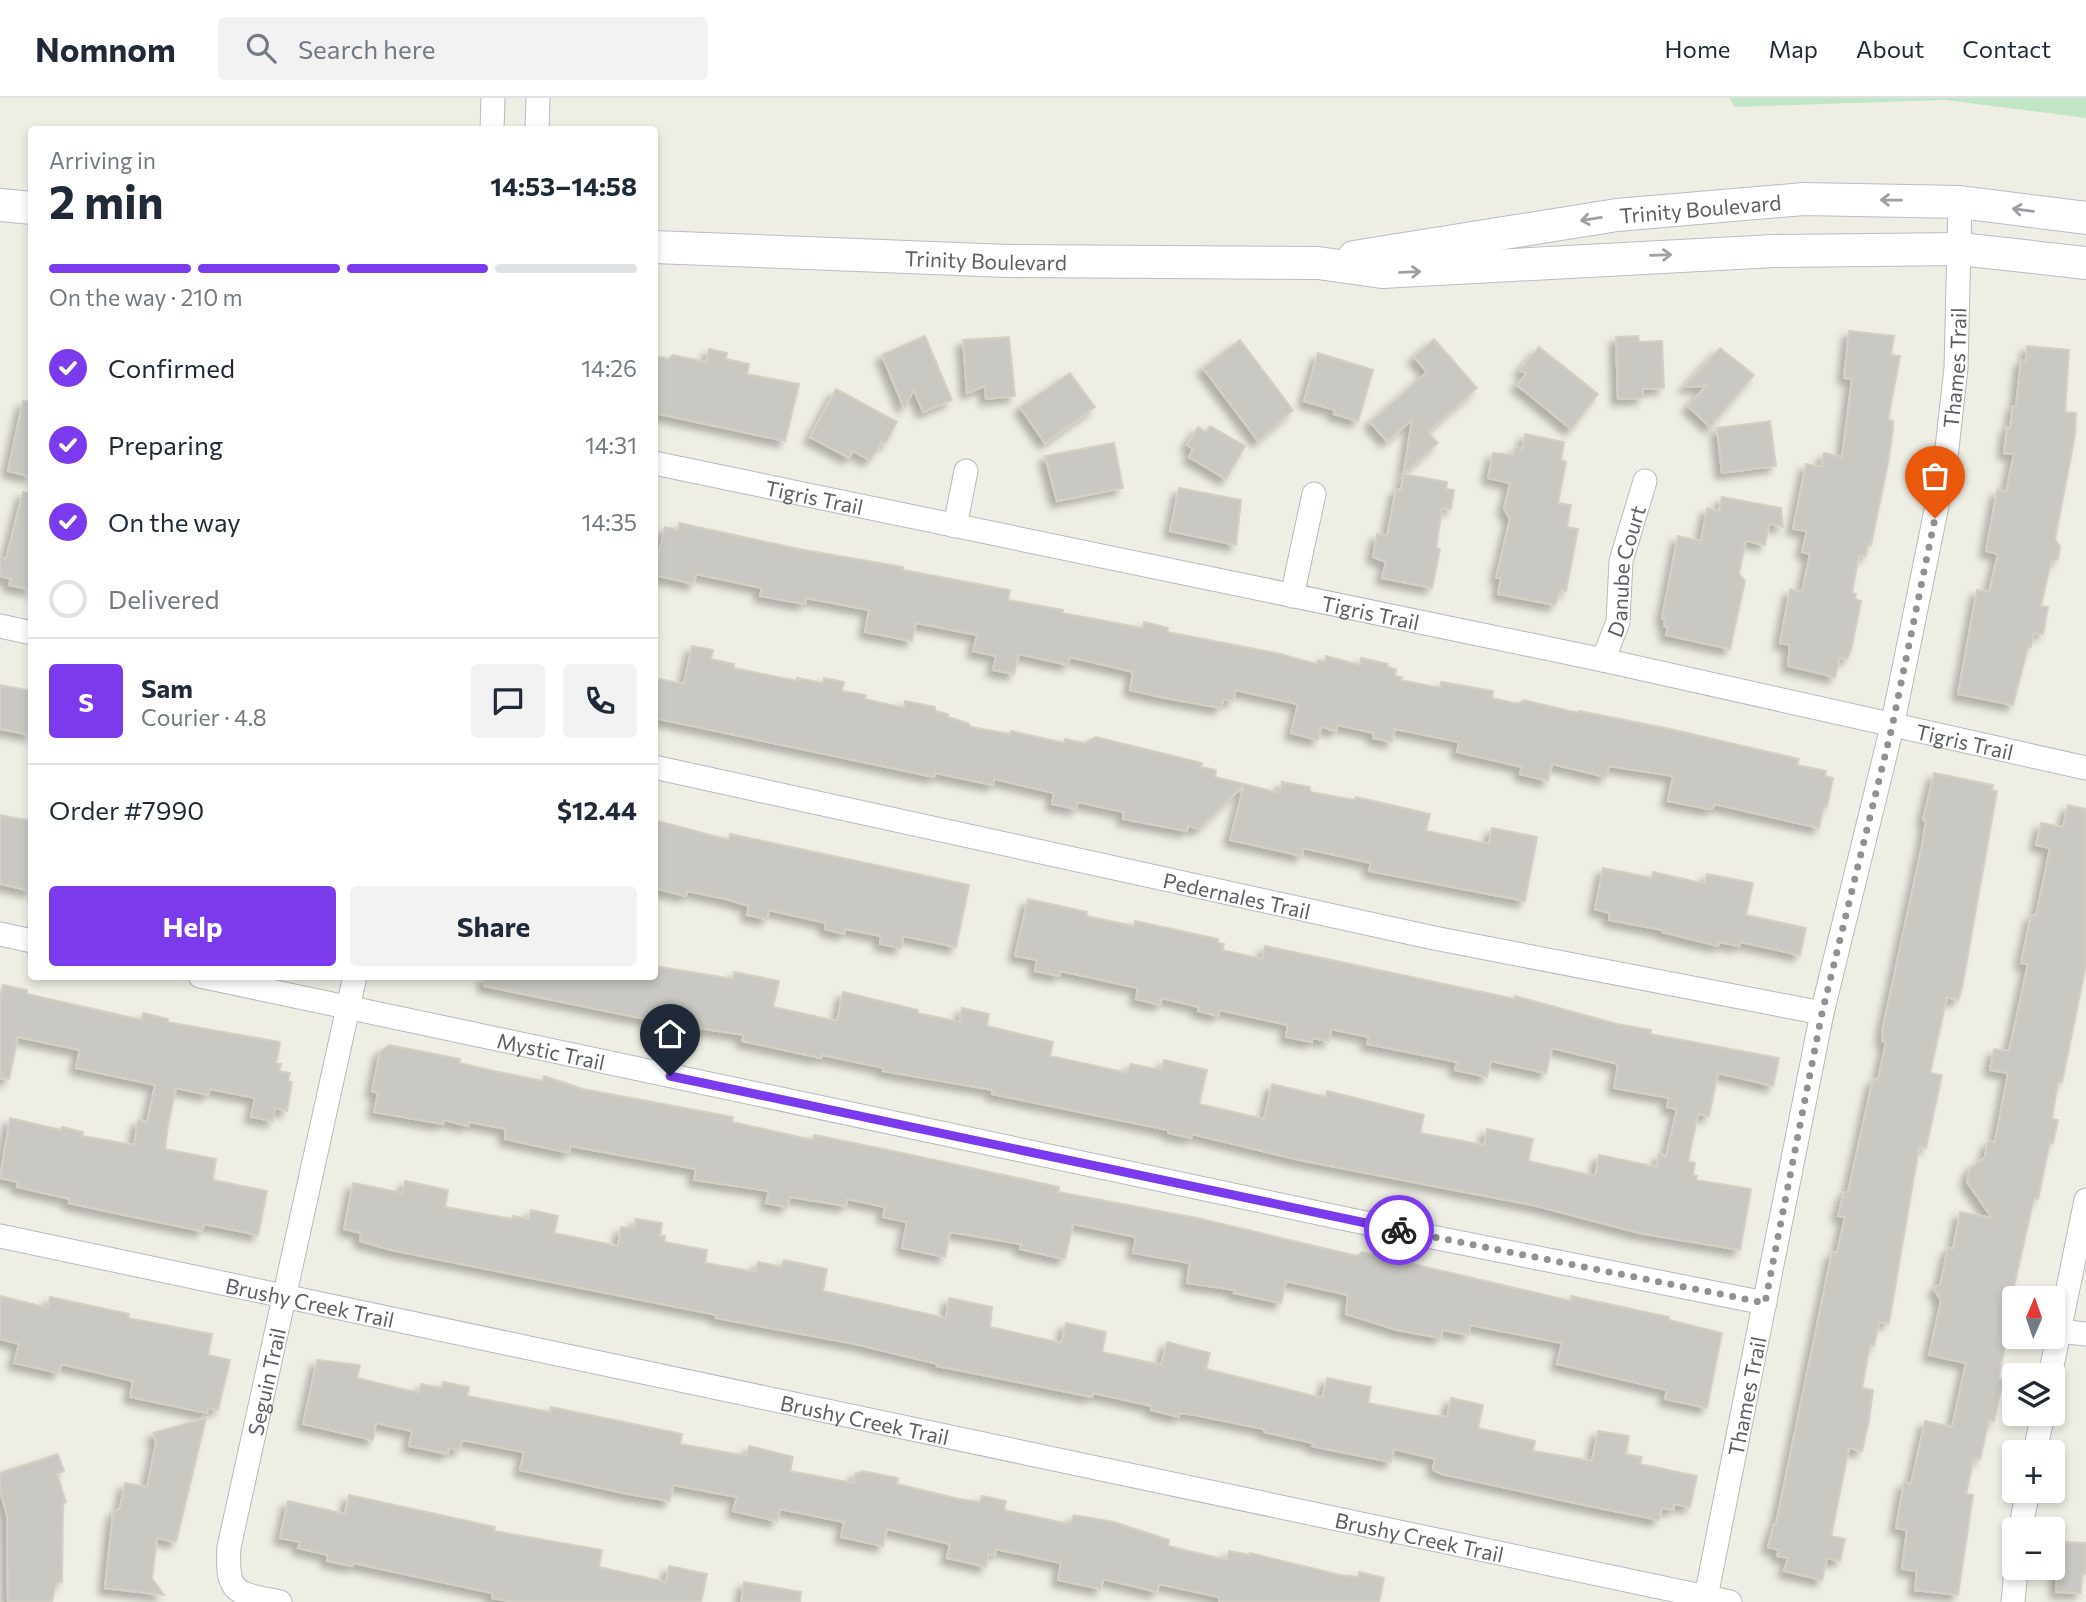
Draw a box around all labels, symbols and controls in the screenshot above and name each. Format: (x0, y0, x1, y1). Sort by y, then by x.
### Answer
search box (218, 17, 708, 80)
text: Nomnom (35, 28, 176, 69)
icon: search (242, 29, 280, 67)
text: Search here (298, 33, 435, 64)
text: Home (1665, 34, 1731, 63)
text: Map (1769, 34, 1818, 63)
text: About (1856, 34, 1924, 63)
text: Contact (1962, 34, 2051, 63)
text: Arriving in (49, 146, 156, 174)
text: 14:53–14:58 (490, 170, 637, 201)
text: 2 min (49, 172, 164, 228)
street label: Trinity Boulevard (1618, 188, 1782, 227)
one-way arrow (1880, 193, 1903, 207)
one-way arrow (2012, 203, 2035, 216)
one-way arrow (1581, 213, 1603, 226)
street label: Trinity Boulevard (904, 244, 1067, 274)
one-way arrow (1650, 249, 1673, 262)
one-way arrow (1398, 265, 1421, 278)
text: On the way · 210 m (49, 283, 243, 311)
street label: Thames Trail (1937, 307, 1970, 429)
icon: check (49, 349, 87, 387)
text: Confirmed (108, 352, 235, 383)
text: 14:26 (581, 354, 637, 382)
icon: check (49, 426, 87, 464)
text: Preparing (108, 429, 223, 460)
text: 14:31 (585, 431, 637, 459)
pin (1905, 446, 1965, 518)
icon: bag (1916, 457, 1954, 495)
street label: Tigris Trail (763, 474, 866, 519)
street label: Danube Court (1601, 502, 1650, 640)
icon: check (49, 503, 87, 541)
text: On the way (108, 506, 241, 537)
text: 14:35 (582, 508, 637, 536)
text: Delivered (108, 583, 219, 614)
street label: Tigris Trail (1320, 589, 1422, 634)
button: chat (471, 664, 545, 738)
button: phone (563, 664, 637, 738)
text: Sam (141, 672, 193, 703)
text: S (78, 686, 94, 717)
text: Courier · 4.8 (141, 703, 267, 731)
street label: Tigris Trail (1914, 718, 2016, 764)
text: Order #7990 (49, 794, 204, 825)
text: $12.44 (557, 794, 637, 825)
street label: Pedernales Trail (1161, 867, 1313, 923)
button: Help (49, 886, 336, 966)
button: Share (350, 886, 637, 966)
pin (640, 1004, 700, 1076)
icon: home (651, 1015, 689, 1053)
street label: Mystic Trail (495, 1027, 607, 1074)
courier (1364, 1195, 1434, 1265)
icon: bike (1380, 1211, 1418, 1249)
street label: Brushy Creek Trail (224, 1272, 397, 1332)
north arrow (2002, 1286, 2065, 1349)
map controls (2002, 1286, 2065, 1580)
street label: Seguin Trail (241, 1325, 290, 1438)
street label: Thames Trail (1722, 1334, 1770, 1458)
button: layers (2002, 1363, 2065, 1426)
street label: Brushy Creek Trail (778, 1389, 951, 1449)
button: + (2002, 1440, 2065, 1503)
street label: Brushy Creek Trail (1333, 1506, 1506, 1566)
button: − (2002, 1517, 2065, 1580)

